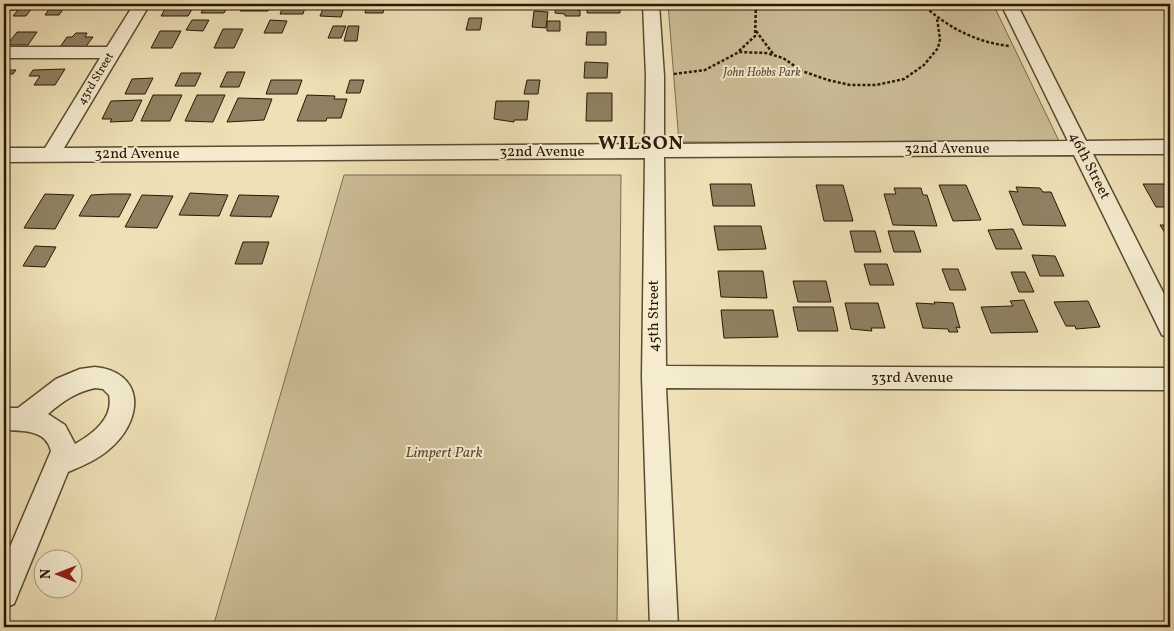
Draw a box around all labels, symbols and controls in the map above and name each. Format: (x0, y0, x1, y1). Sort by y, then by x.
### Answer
street label: 43rd Street (74, 50, 118, 108)
park label: John Hobbs Park (722, 65, 801, 81)
street label: 46th Street (1063, 129, 1115, 203)
district label: WILSON (598, 130, 684, 158)
street label: 32nd Avenue (904, 139, 990, 160)
street label: 32nd Avenue (499, 142, 585, 163)
street label: 32nd Avenue (94, 144, 180, 165)
street label: 45th Street (644, 280, 665, 352)
street label: 33rd Avenue (871, 368, 953, 389)
park label: Limpert Park (405, 443, 483, 464)
north arrow (32, 548, 82, 598)
text: N (37, 569, 56, 579)

